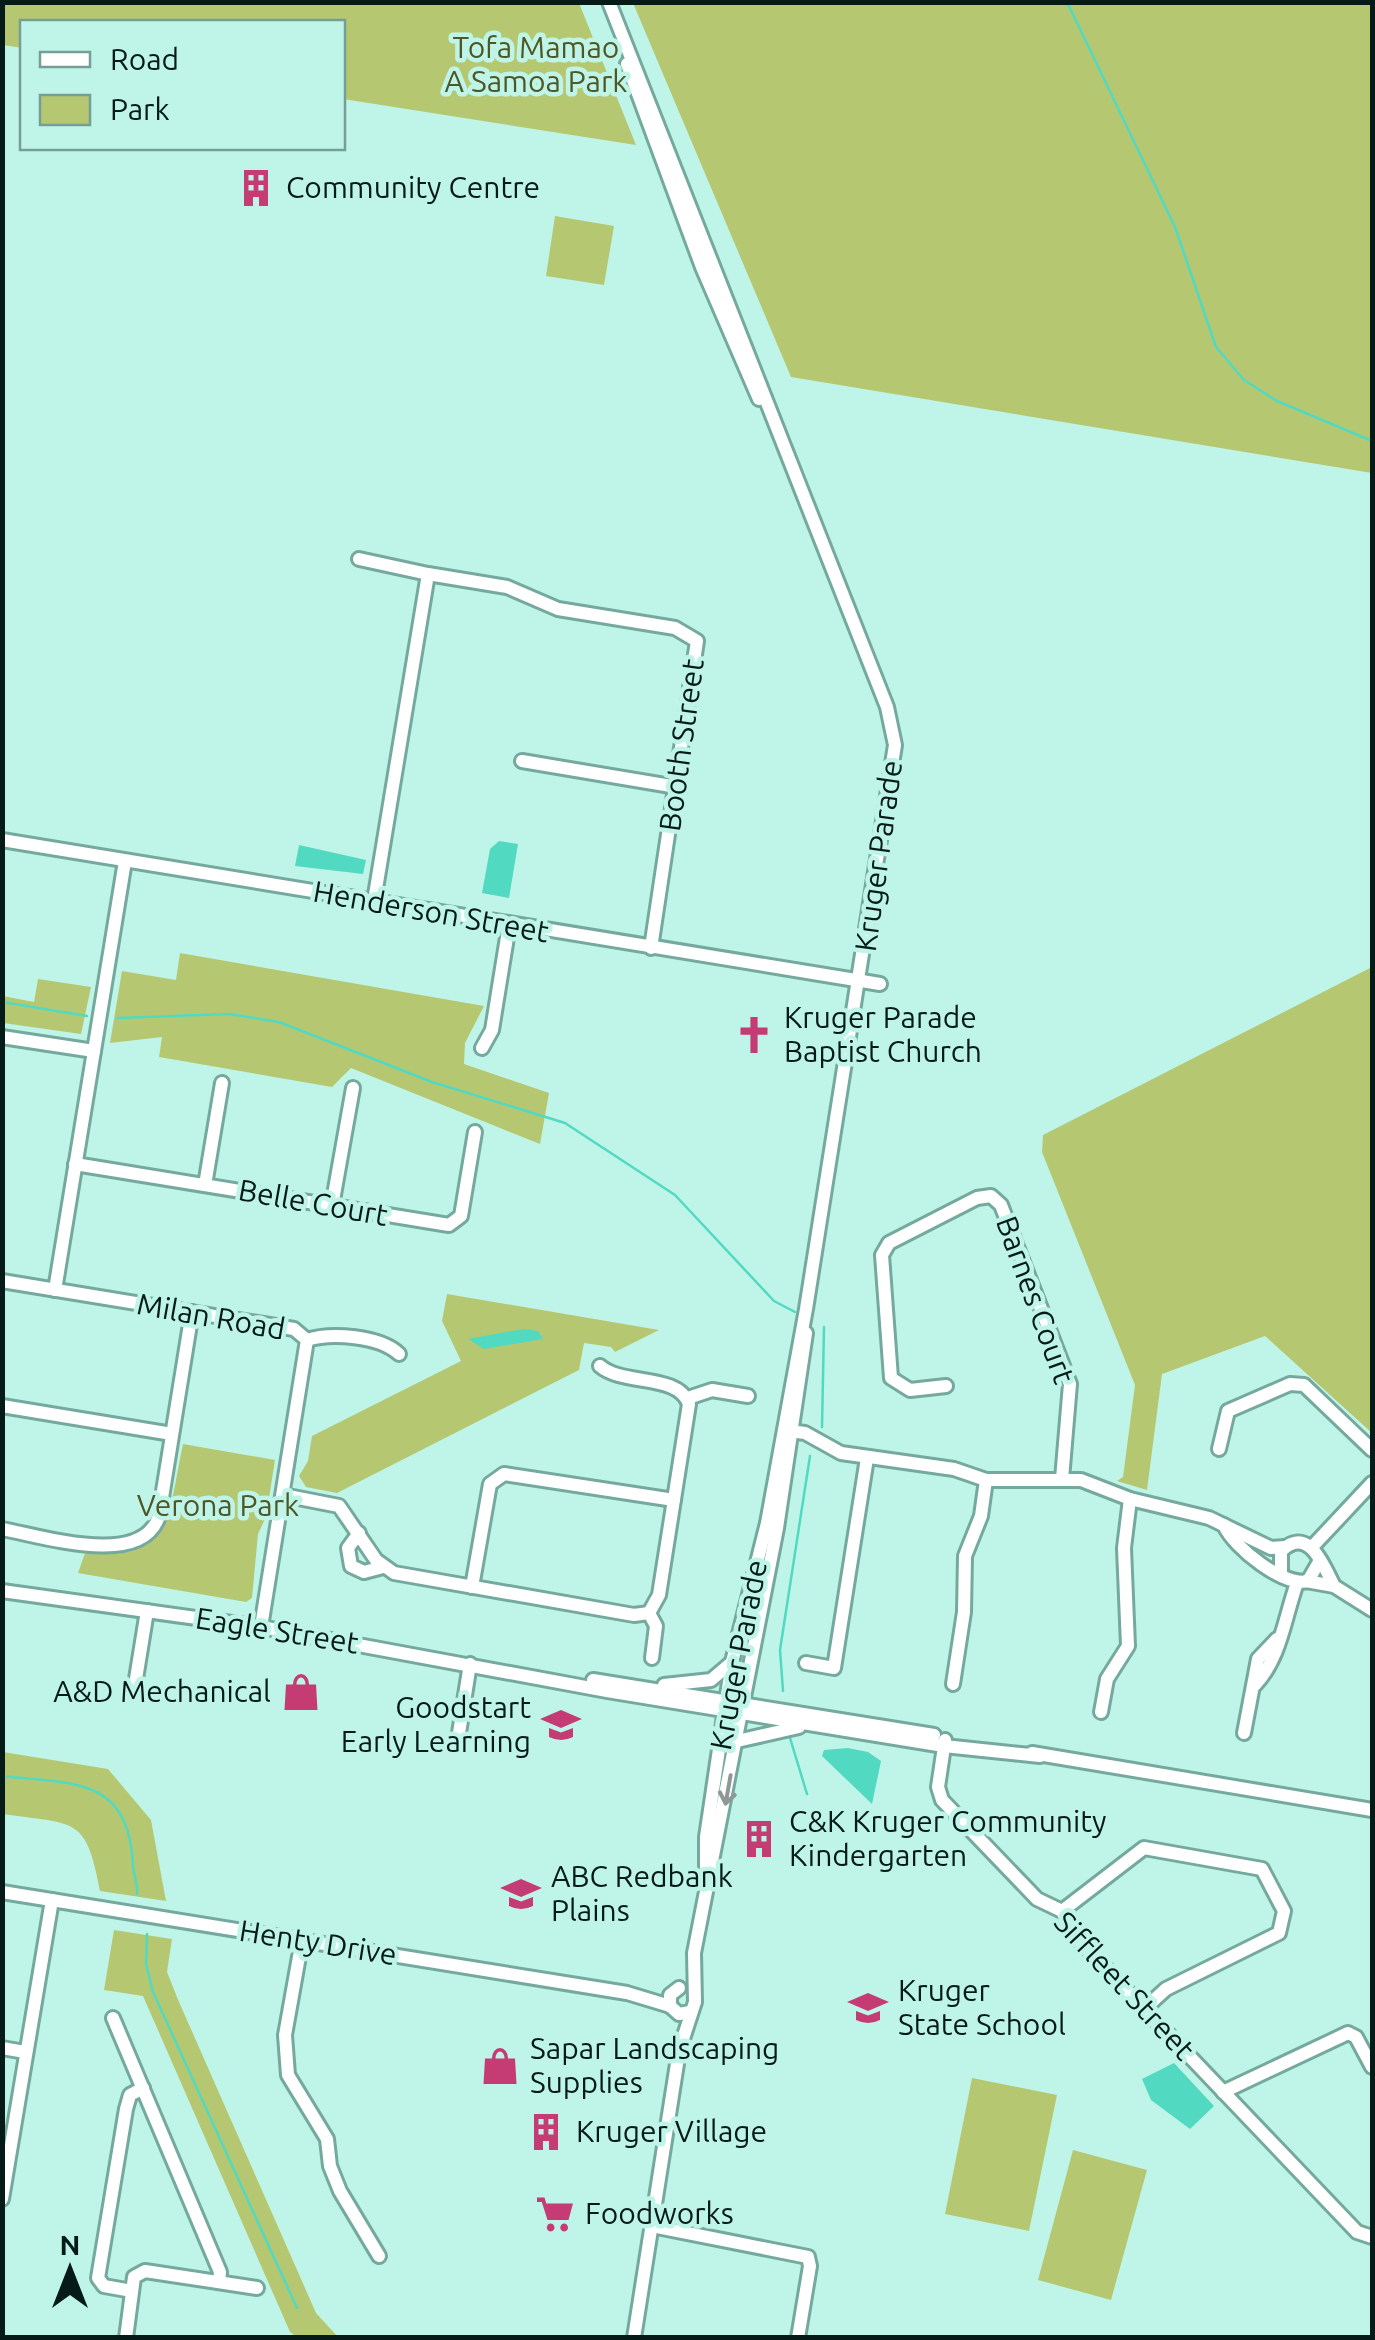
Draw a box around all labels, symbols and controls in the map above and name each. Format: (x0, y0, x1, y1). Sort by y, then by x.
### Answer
legend (20, 20, 345, 150)
park label: Tofa Mamao A Samoa Park (445, 30, 627, 98)
text: Road (110, 42, 179, 76)
text: Park (110, 92, 170, 126)
building icon: Community Centre (235, 167, 277, 209)
place label: Community Centre (286, 170, 540, 204)
street label: Booth Street (652, 656, 710, 833)
street label: Kruger Parade (848, 758, 908, 954)
street label: Henderson Street (311, 874, 552, 948)
place label: Kruger Parade Baptist Church (784, 1000, 982, 1068)
church icon: Kruger Parade Baptist Church (733, 1014, 775, 1056)
street label: Belle Court (236, 1172, 391, 1232)
street label: Barnes Court (990, 1211, 1082, 1388)
street label: Milan Road (134, 1286, 288, 1346)
park label: Verona Park (137, 1488, 299, 1522)
street label: Kruger Parade (703, 1557, 773, 1753)
street label: Eagle Street (193, 1600, 361, 1660)
shop icon: A&D Mechanical (280, 1671, 322, 1713)
place label: A&D Mechanical (53, 1674, 271, 1708)
place label: Goodstart Early Learning (341, 1690, 531, 1758)
school or university icon: Goodstart Early Learning (540, 1704, 582, 1746)
one-way arrow (718, 1773, 737, 1806)
place label: C&K Kruger Community Kindergarten (789, 1804, 1107, 1872)
building icon: C&K Kruger Community Kindergarten (738, 1818, 780, 1860)
place label: ABC Redbank Plains (551, 1859, 733, 1927)
school or university icon: ABC Redbank Plains (500, 1873, 542, 1915)
street label: Siffleet Street (1048, 1905, 1202, 2066)
street label: Henty Drive (237, 1913, 399, 1971)
place label: Kruger State School (898, 1973, 1066, 2041)
school or university icon: Kruger State School (847, 1987, 889, 2029)
place label: Sapar Landscaping Supplies (530, 2031, 779, 2099)
shop icon: Sapar Landscaping Supplies (479, 2045, 521, 2087)
building icon: Kruger Village (525, 2111, 567, 2153)
place label: Kruger Village (576, 2114, 767, 2148)
supermarket icon: Foodworks (534, 2193, 576, 2235)
place label: Foodworks (585, 2196, 734, 2230)
north arrow (20, 2220, 120, 2320)
text: N (60, 2229, 80, 2260)

